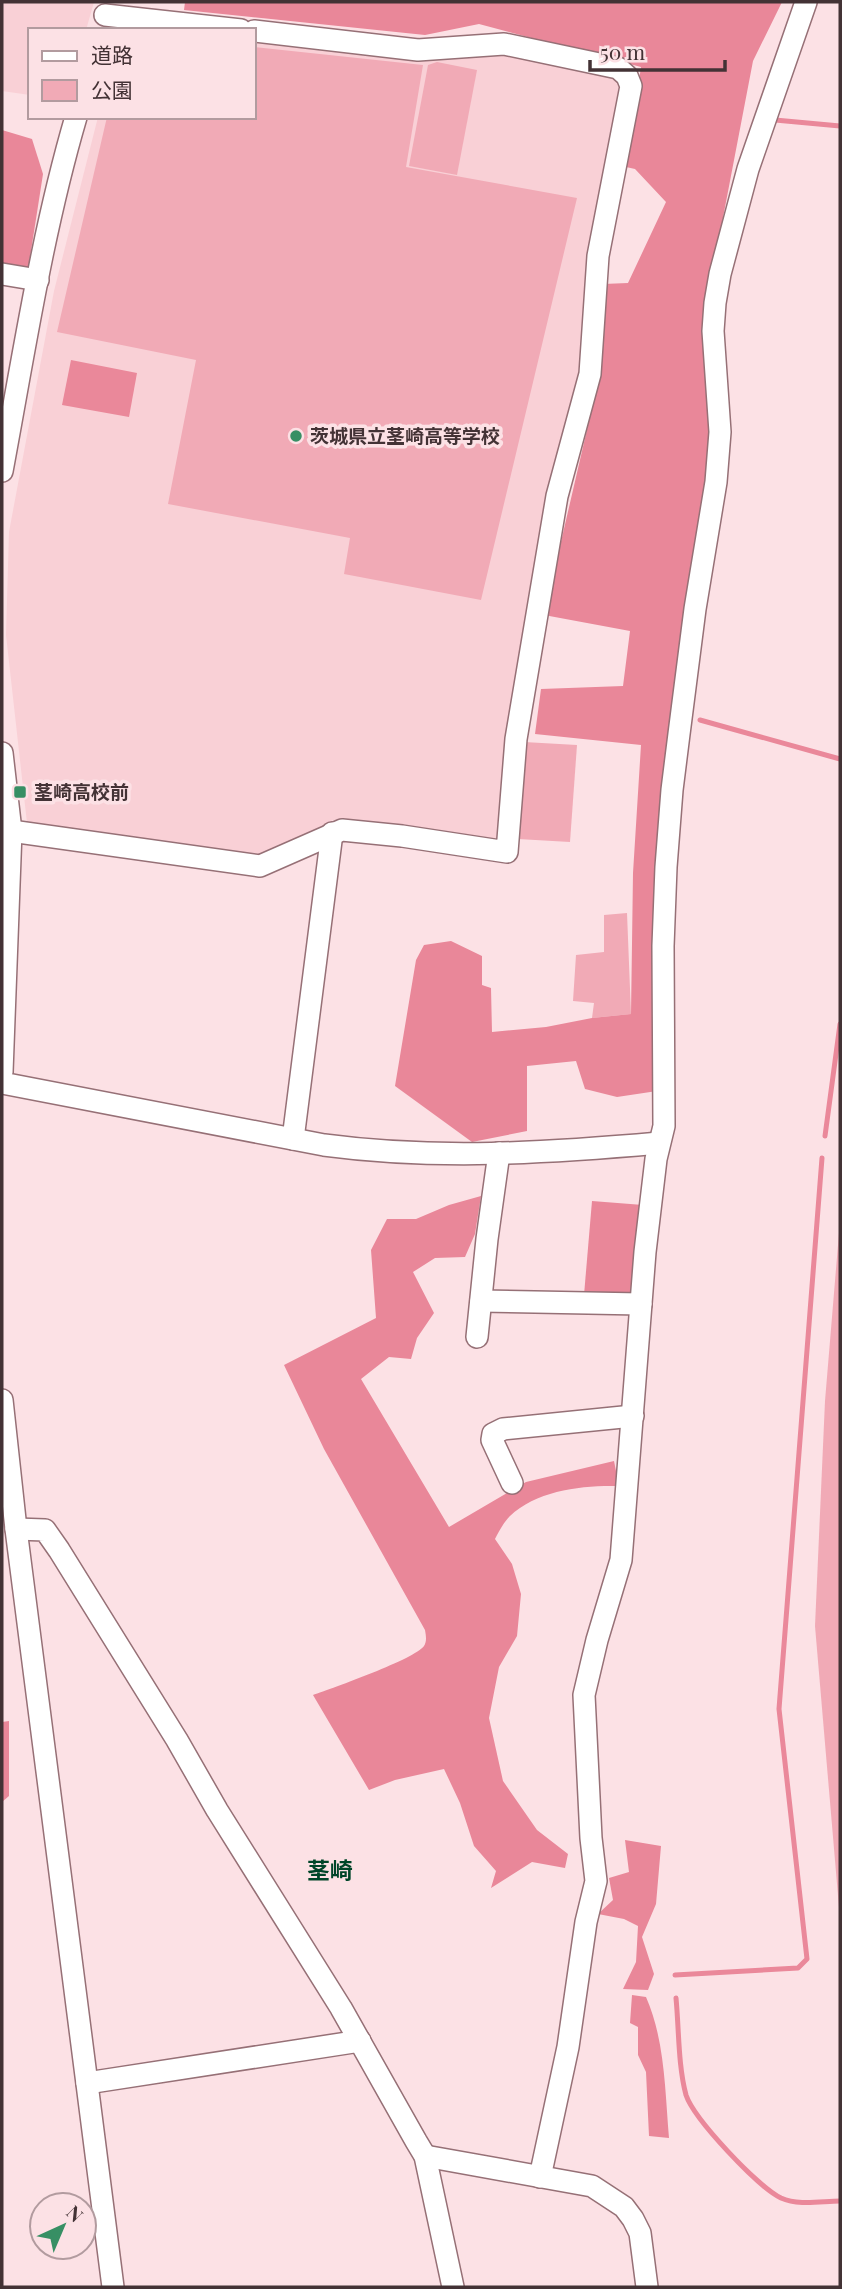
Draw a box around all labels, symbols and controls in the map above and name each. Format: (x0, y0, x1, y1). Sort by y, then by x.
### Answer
legend (28, 28, 256, 119)
scale bar (590, 28, 725, 72)
text: 50 m (600, 37, 646, 65)
text: 道路 (91, 40, 133, 68)
text: 公園 (91, 75, 133, 103)
place label: 茨城県立茎崎高等学校 (310, 422, 500, 448)
marker: 茨城県立茎崎高等学校 (288, 428, 304, 444)
place label: 茎崎高校前 (34, 778, 129, 804)
marker: 茎崎高校前 (12, 784, 28, 800)
district label: 茎崎 (307, 1854, 353, 1885)
north arrow (28, 2191, 98, 2261)
text: N (62, 2199, 90, 2227)

